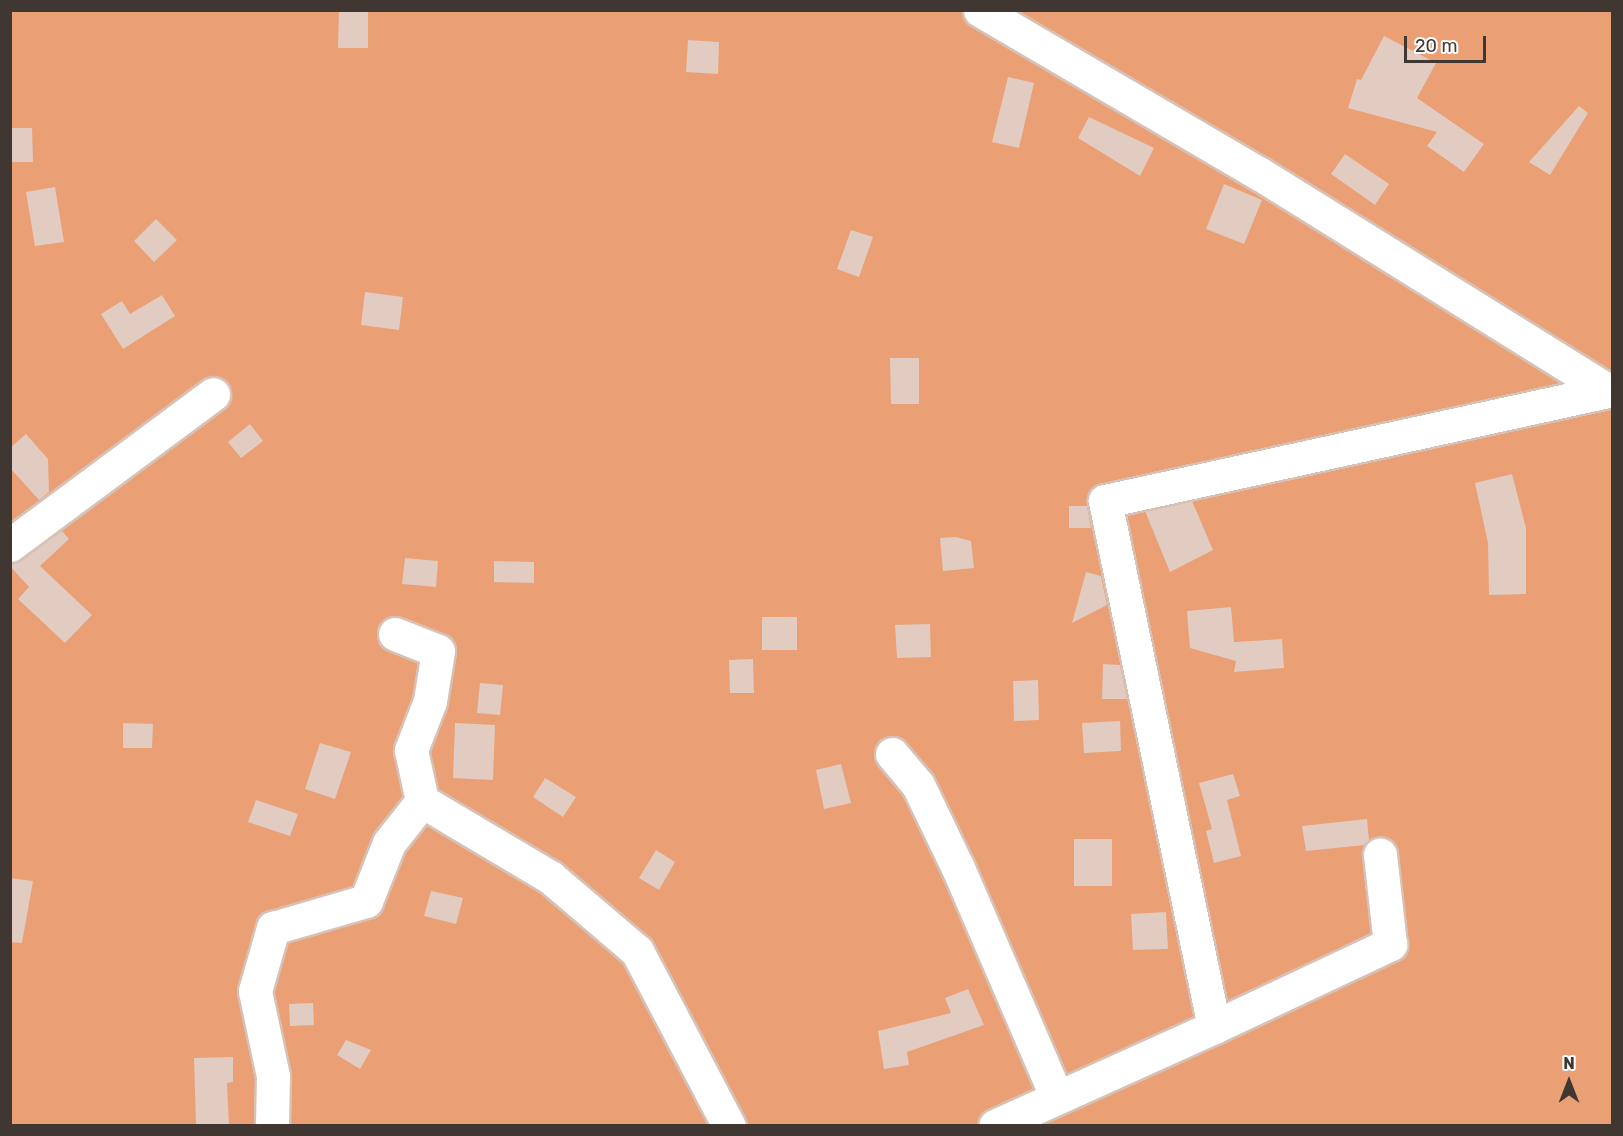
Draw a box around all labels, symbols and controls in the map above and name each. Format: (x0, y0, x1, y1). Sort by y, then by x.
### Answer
scale bar (1407, 24, 1490, 62)
text: 20 m (1415, 35, 1457, 57)
north arrow (1539, 1052, 1599, 1112)
text: N (1563, 1054, 1575, 1073)

